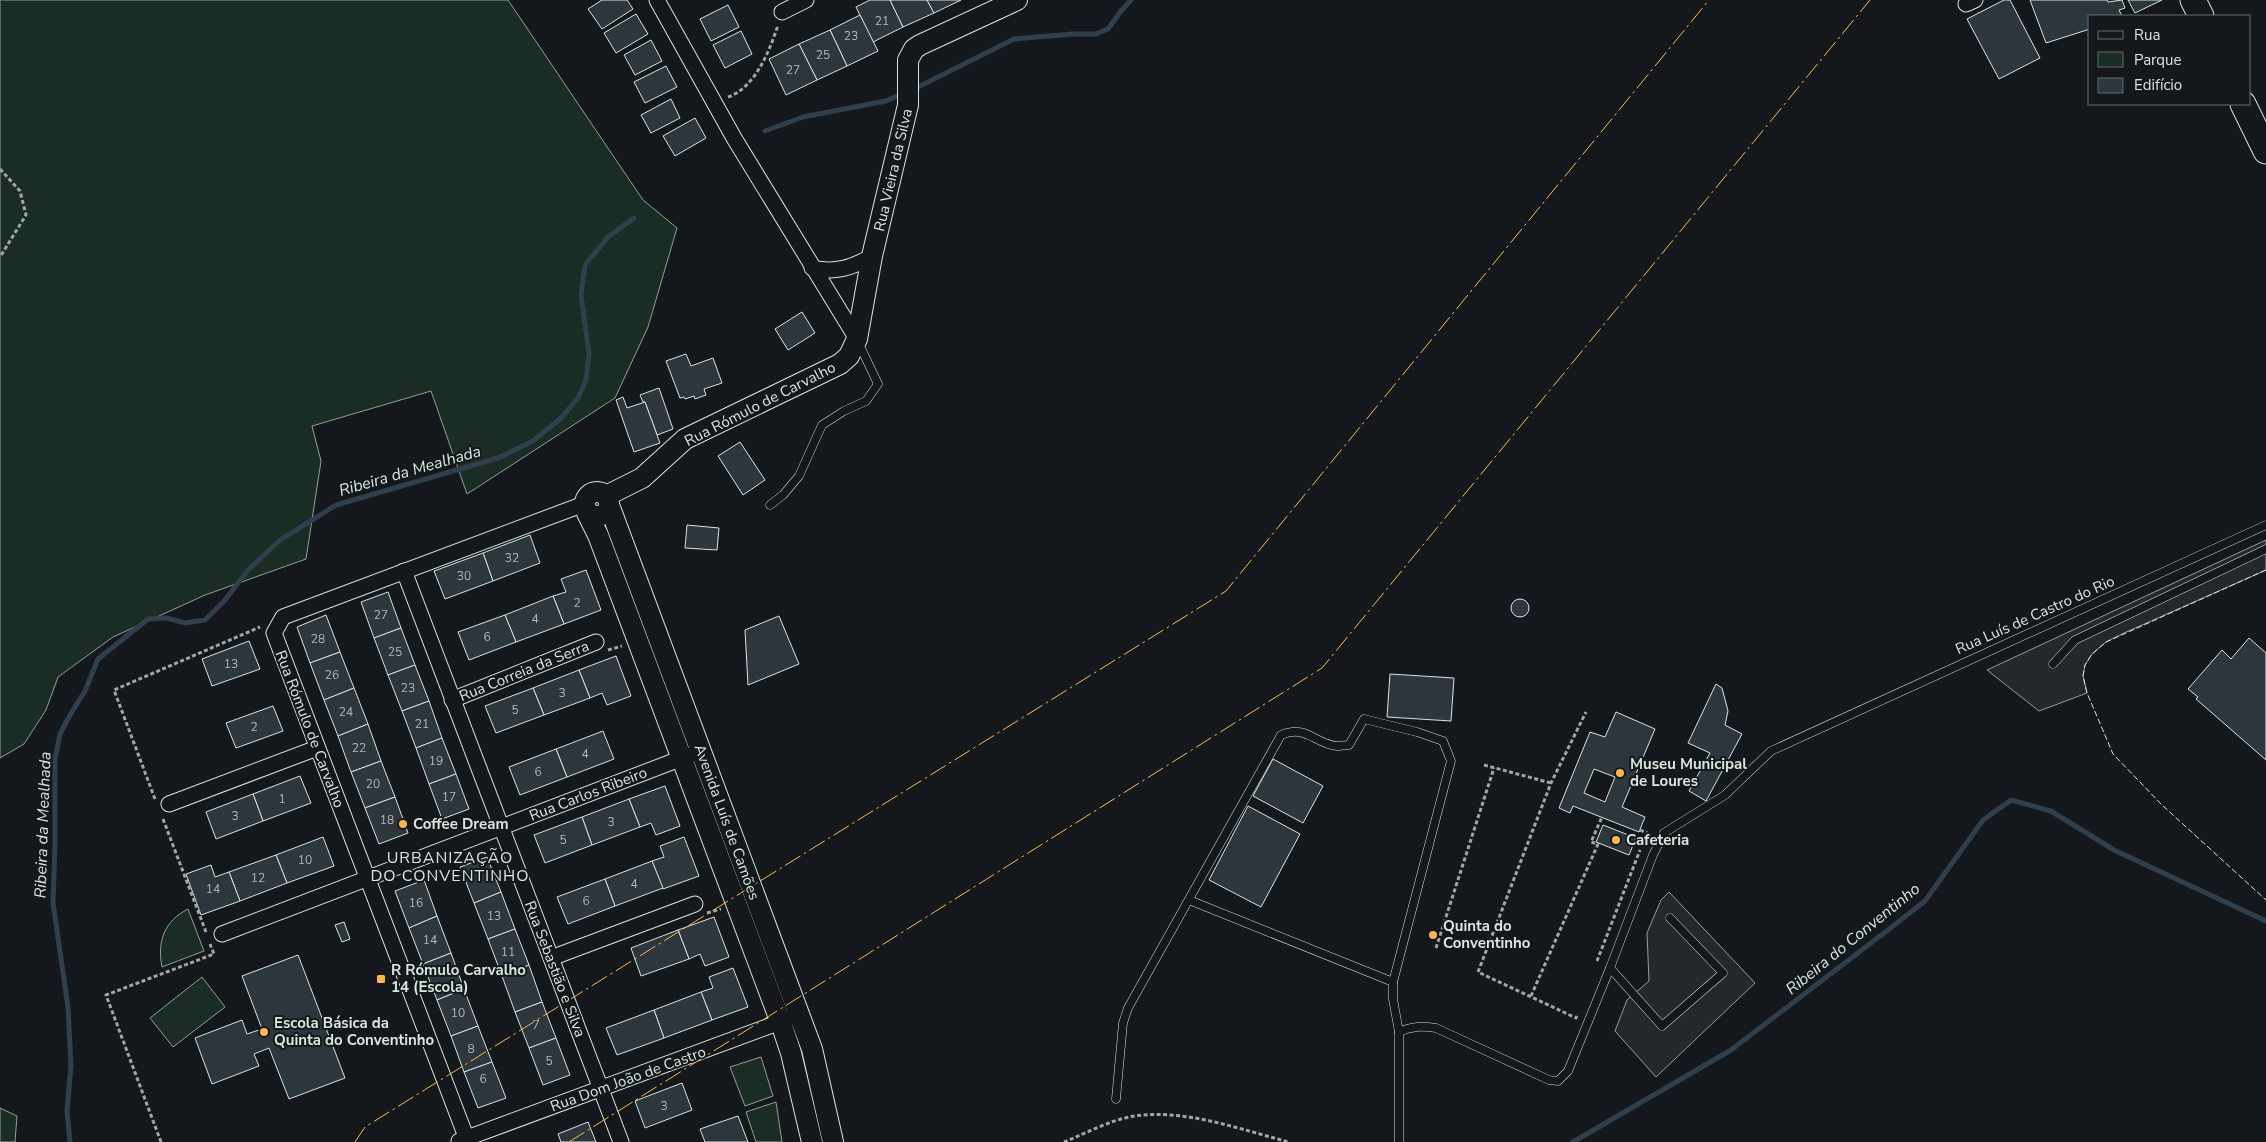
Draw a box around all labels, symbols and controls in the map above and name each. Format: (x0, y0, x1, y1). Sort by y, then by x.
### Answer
house number: 21 (875, 13, 889, 29)
legend (2088, 15, 2251, 105)
text: Rua (2134, 25, 2160, 45)
house number: 23 (844, 28, 858, 44)
house number: 25 (816, 47, 830, 63)
text: Parque (2134, 50, 2182, 70)
house number: 27 (786, 62, 800, 78)
text: Edifício (2134, 75, 2182, 95)
street label: Rua Vieira da Silva (869, 107, 917, 233)
street label: Rua Rómulo de Carvalho (681, 357, 839, 451)
water label: Ribeira da Mealhada (336, 440, 484, 502)
house number: 32 (505, 550, 519, 566)
house number: 30 (457, 568, 471, 584)
street label: Rua Luís de Castro do Rio (1952, 571, 2118, 659)
house number: 2 (573, 595, 581, 611)
house number: 27 (374, 607, 388, 623)
house number: 4 (531, 611, 539, 627)
house number: 6 (483, 629, 491, 645)
house number: 28 (311, 631, 325, 647)
street label: Rua Correia da Serra (456, 636, 592, 706)
house number: 25 (388, 644, 402, 660)
street label: Rua Rómulo de Carvalho (271, 647, 349, 811)
house number: 13 (224, 656, 238, 672)
house number: 26 (325, 667, 339, 683)
house number: 23 (401, 680, 415, 696)
house number: 3 (558, 685, 566, 701)
house number: 5 (511, 702, 519, 718)
house number: 24 (339, 704, 353, 720)
house number: 21 (415, 716, 429, 732)
house number: 2 (250, 719, 258, 735)
house number: 22 (352, 740, 366, 756)
street label: Avenida Luís de Camões (689, 741, 765, 903)
house number: 4 (581, 746, 589, 762)
water label: Ribeira da Mealhada (29, 751, 57, 899)
house number: 19 (429, 753, 443, 769)
place label: Museu Municipal de Loures (1630, 754, 1747, 791)
street label: Rua Carlos Ribeiro (526, 762, 650, 826)
house number: 6 (534, 764, 542, 780)
marker: Museu Municipal de Loures (1614, 767, 1626, 779)
house number: 20 (366, 776, 380, 792)
house number: 17 (442, 789, 456, 805)
house number: 1 (278, 791, 286, 807)
house number: 3 (231, 808, 239, 824)
house number: 18 (380, 812, 394, 828)
place label: Coffee Dream (413, 814, 509, 834)
house number: 3 (607, 814, 615, 830)
marker: Coffee Dream (397, 818, 409, 830)
place label: Cafeteria (1626, 830, 1689, 850)
house number: 5 (559, 832, 567, 848)
marker: Cafeteria (1610, 834, 1622, 846)
district label: URBANIZAÇÃO DO CONVENTINHO (370, 847, 530, 887)
house number: 10 (298, 852, 312, 868)
house number: 12 (251, 870, 265, 886)
house number: 4 (630, 876, 638, 892)
water label: Ribeira do Conventinho (1781, 878, 1925, 1000)
house number: 14 (206, 881, 220, 897)
house number: 6 (582, 893, 590, 909)
house number: 16 (409, 895, 423, 911)
street label: Rua Sebastião e Silva (520, 898, 590, 1040)
house number: 13 (487, 908, 501, 924)
place label: Quinta do Conventinho (1443, 916, 1531, 953)
marker: Quinta do Conventinho (1427, 929, 1439, 941)
house number: 14 (423, 932, 437, 948)
house number: 11 (501, 944, 515, 960)
place label: R Rómulo Carvalho 14 (Escola) (391, 960, 526, 997)
marker: R Rómulo Carvalho 14 (Escola) (375, 973, 387, 985)
house number: 10 (451, 1005, 465, 1021)
place label: Escola Básica da Quinta do Conventinho (274, 1013, 435, 1050)
house number: 7 (532, 1017, 540, 1033)
marker: Escola Básica da Quinta do Conventinho (258, 1026, 270, 1038)
house number: 8 (467, 1041, 475, 1057)
street label: Rua Dom João de Castro (547, 1042, 709, 1116)
house number: 5 (545, 1053, 553, 1069)
house number: 6 (479, 1071, 487, 1087)
house number: 3 (660, 1098, 668, 1114)

